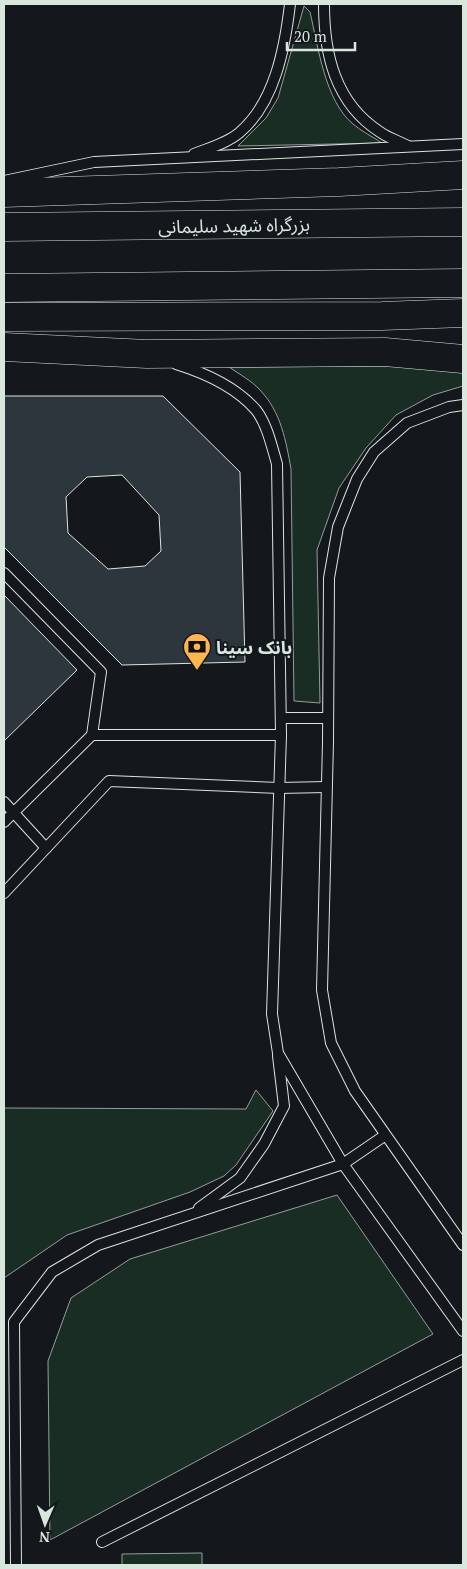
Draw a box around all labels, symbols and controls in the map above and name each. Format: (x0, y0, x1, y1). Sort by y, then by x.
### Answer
scale bar (287, 20, 354, 52)
text: 20 m (294, 26, 327, 46)
street label: بزرگراه شهید سلیمانی (158, 212, 310, 238)
bank icon: بانک سینا (182, 632, 212, 671)
place label: بانک سینا (216, 635, 292, 659)
north arrow (20, 1499, 70, 1549)
text: N (39, 1528, 50, 1547)

